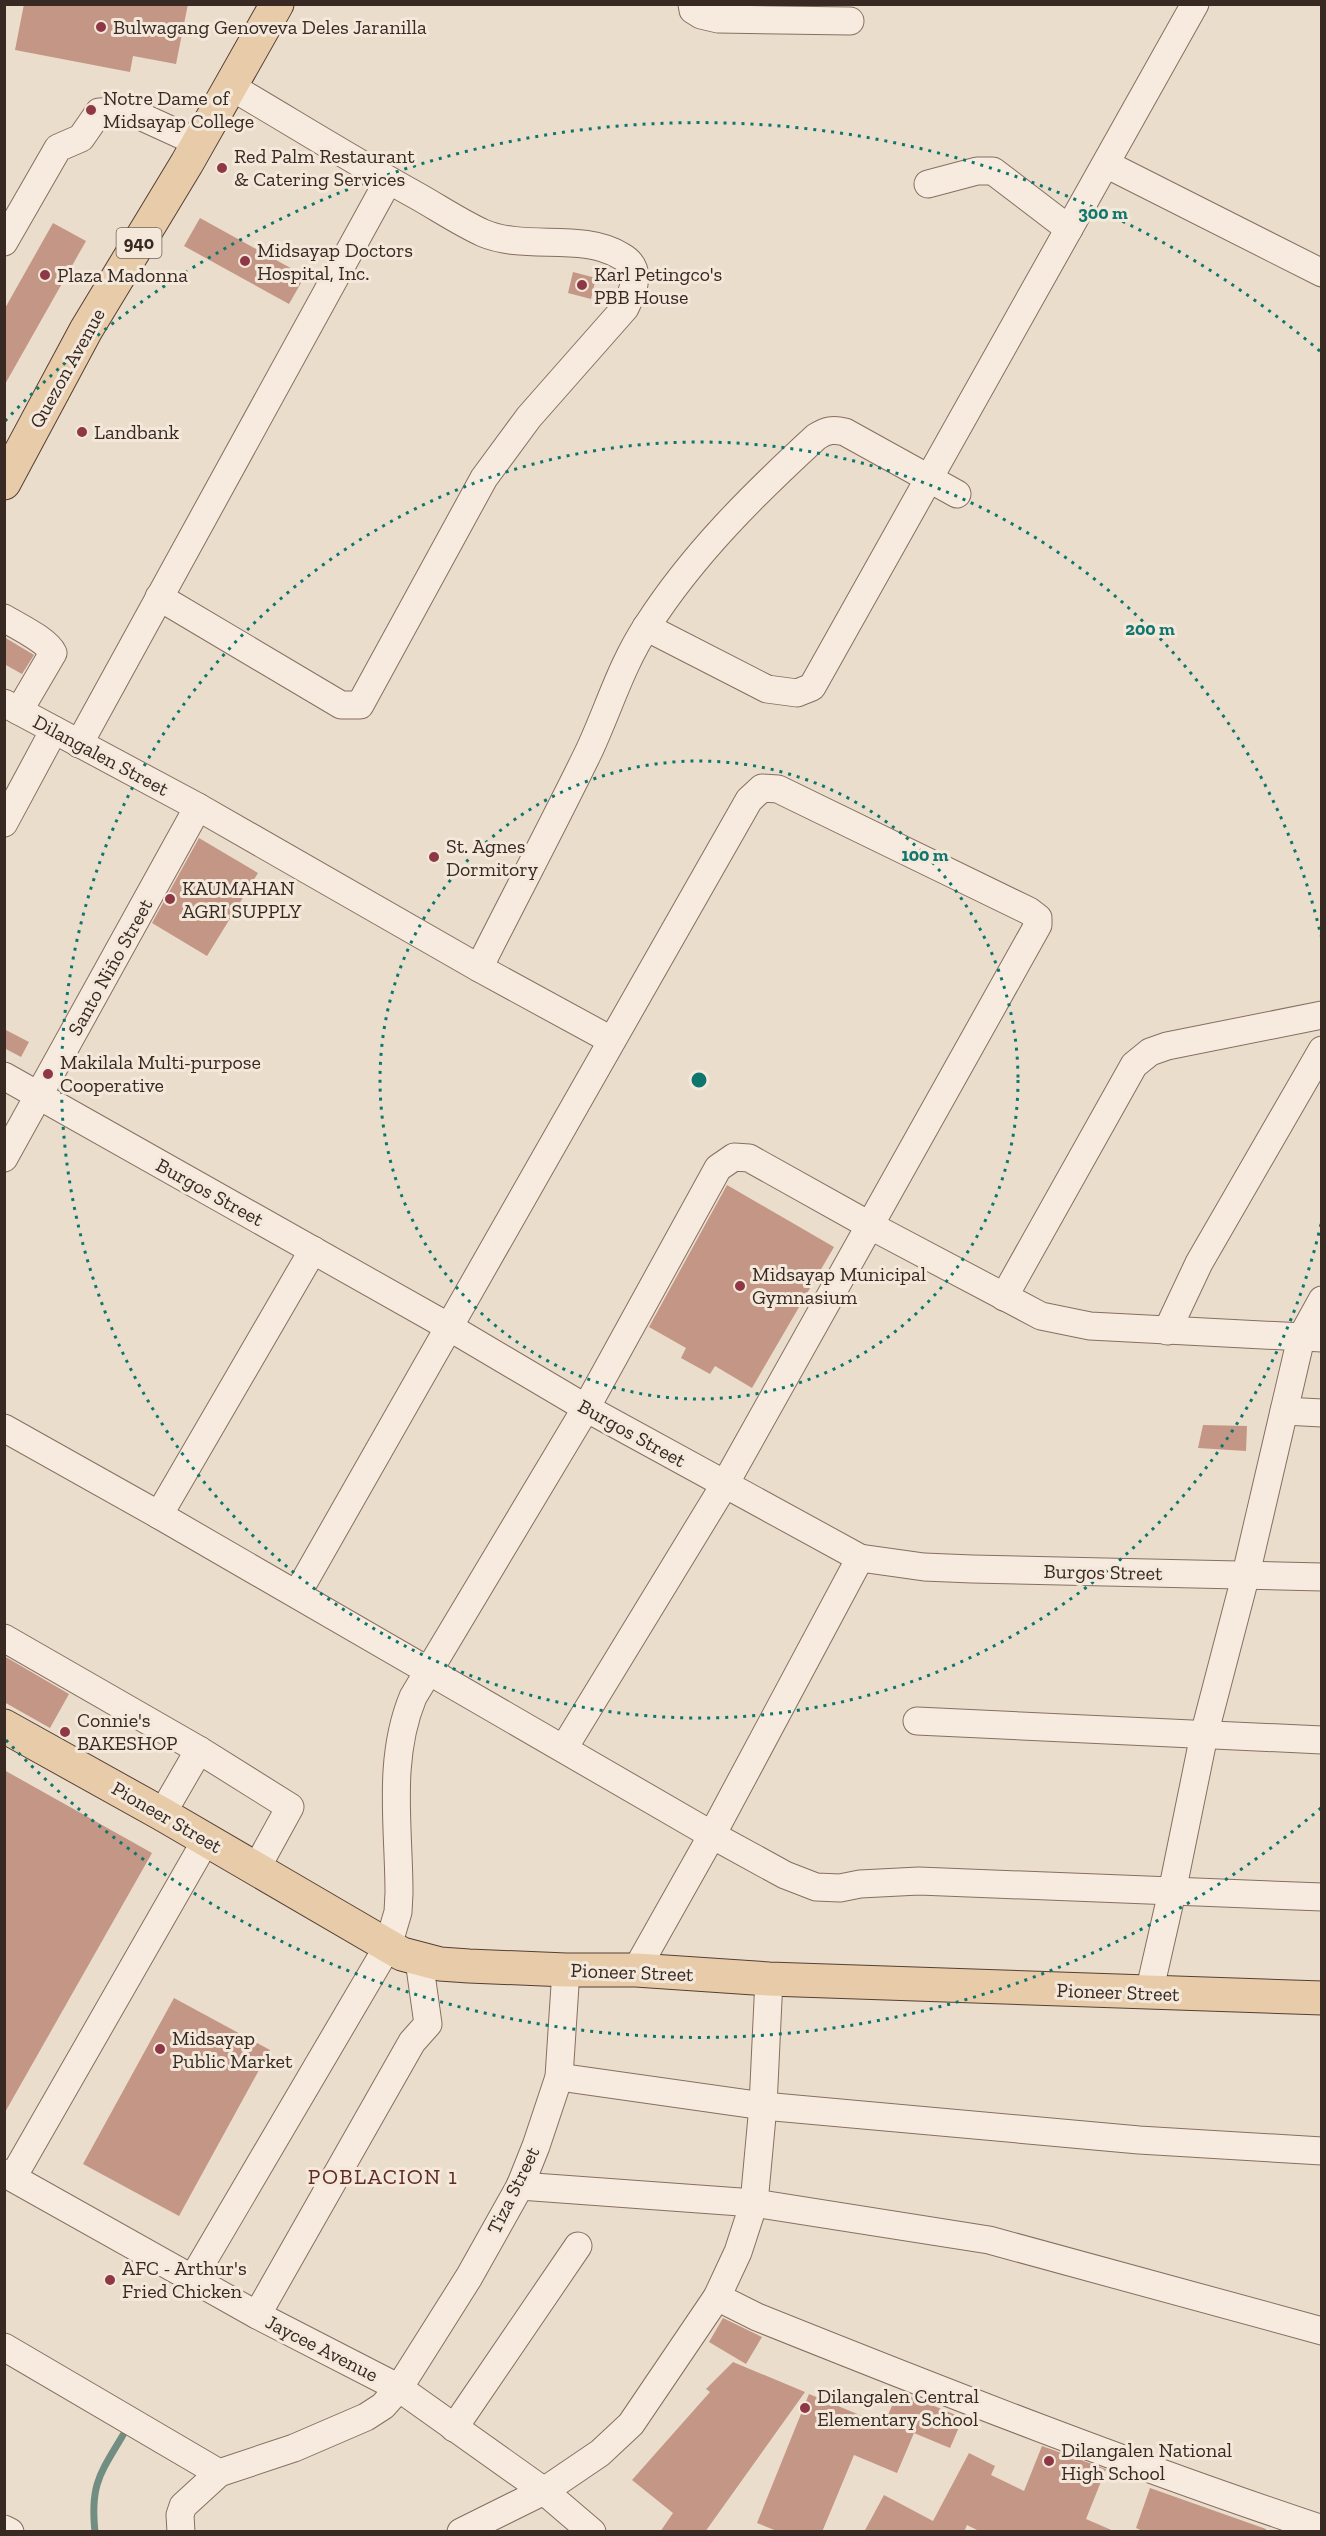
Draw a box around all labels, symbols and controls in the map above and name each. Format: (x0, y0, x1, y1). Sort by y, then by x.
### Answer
place label: Bulwagang Genoveva Deles Jaranilla (113, 15, 427, 39)
marker: Bulwagang Genoveva Deles Jaranilla (94, 20, 108, 34)
place label: Notre Dame of Midsayap College (103, 86, 254, 133)
marker: Notre Dame of Midsayap College (84, 103, 98, 117)
place label: Red Palm Restaurant & Catering Services (234, 144, 415, 191)
marker: Red Palm Restaurant & Catering Services (215, 161, 229, 175)
text: 300 m (1078, 202, 1128, 224)
road number: 940 (116, 228, 162, 258)
place label: Midsayap Doctors Hospital, Inc. (257, 238, 413, 285)
marker: Midsayap Doctors Hospital, Inc. (238, 254, 252, 268)
place label: Karl Petingco's PBB House (594, 262, 722, 309)
place label: Plaza Madonna (57, 263, 188, 287)
marker: Plaza Madonna (38, 268, 52, 282)
marker: Karl Petingco's PBB House (575, 278, 589, 292)
street label: Quezon Avenue (24, 304, 110, 432)
place label: Landbank (94, 420, 180, 444)
marker: Landbank (75, 425, 89, 439)
text: 200 m (1125, 618, 1175, 640)
street label: Dilangalen Street (29, 709, 173, 801)
place label: St. Agnes Dormitory (446, 834, 539, 881)
text: 100 m (901, 844, 949, 866)
marker: St. Agnes Dormitory (427, 850, 441, 864)
place label: KAUMAHAN AGRI SUPPLY (182, 876, 302, 923)
marker: KAUMAHAN AGRI SUPPLY (163, 892, 177, 906)
street label: Santo Niño Street (62, 894, 158, 1040)
place label: Makilala Multi-purpose Cooperative (60, 1050, 261, 1097)
marker: Makilala Multi-purpose Cooperative (41, 1067, 55, 1081)
centre of rings (689, 1070, 709, 1090)
street label: Burgos Street (152, 1153, 268, 1232)
place label: Midsayap Municipal Gymnasium (752, 1262, 926, 1309)
marker: Midsayap Municipal Gymnasium (733, 1279, 747, 1293)
street label: Burgos Street (574, 1394, 690, 1473)
street label: Burgos Street (1043, 1559, 1163, 1585)
place label: Connie's BAKESHOP (77, 1708, 178, 1755)
marker: Connie's BAKESHOP (58, 1725, 72, 1739)
street label: Pioneer Street (108, 1776, 227, 1858)
street label: Pioneer Street (570, 1958, 694, 1986)
street label: Pioneer Street (1056, 1978, 1180, 2006)
place label: Midsayap Public Market (172, 2026, 293, 2073)
marker: Midsayap Public Market (153, 2042, 167, 2056)
street label: Tiza Street (482, 2142, 545, 2238)
district label: POBLACION 1 (308, 2163, 458, 2190)
place label: AFC - Arthur's Fried Chicken (122, 2256, 247, 2303)
marker: AFC - Arthur's Fried Chicken (103, 2273, 117, 2287)
street label: Jaycee Avenue (262, 2309, 382, 2387)
place label: Dilangalen Central Elementary School (817, 2384, 979, 2431)
marker: Dilangalen Central Elementary School (798, 2401, 812, 2415)
place label: Dilangalen National High School (1061, 2438, 1232, 2485)
marker: Dilangalen National High School (1042, 2454, 1056, 2468)

